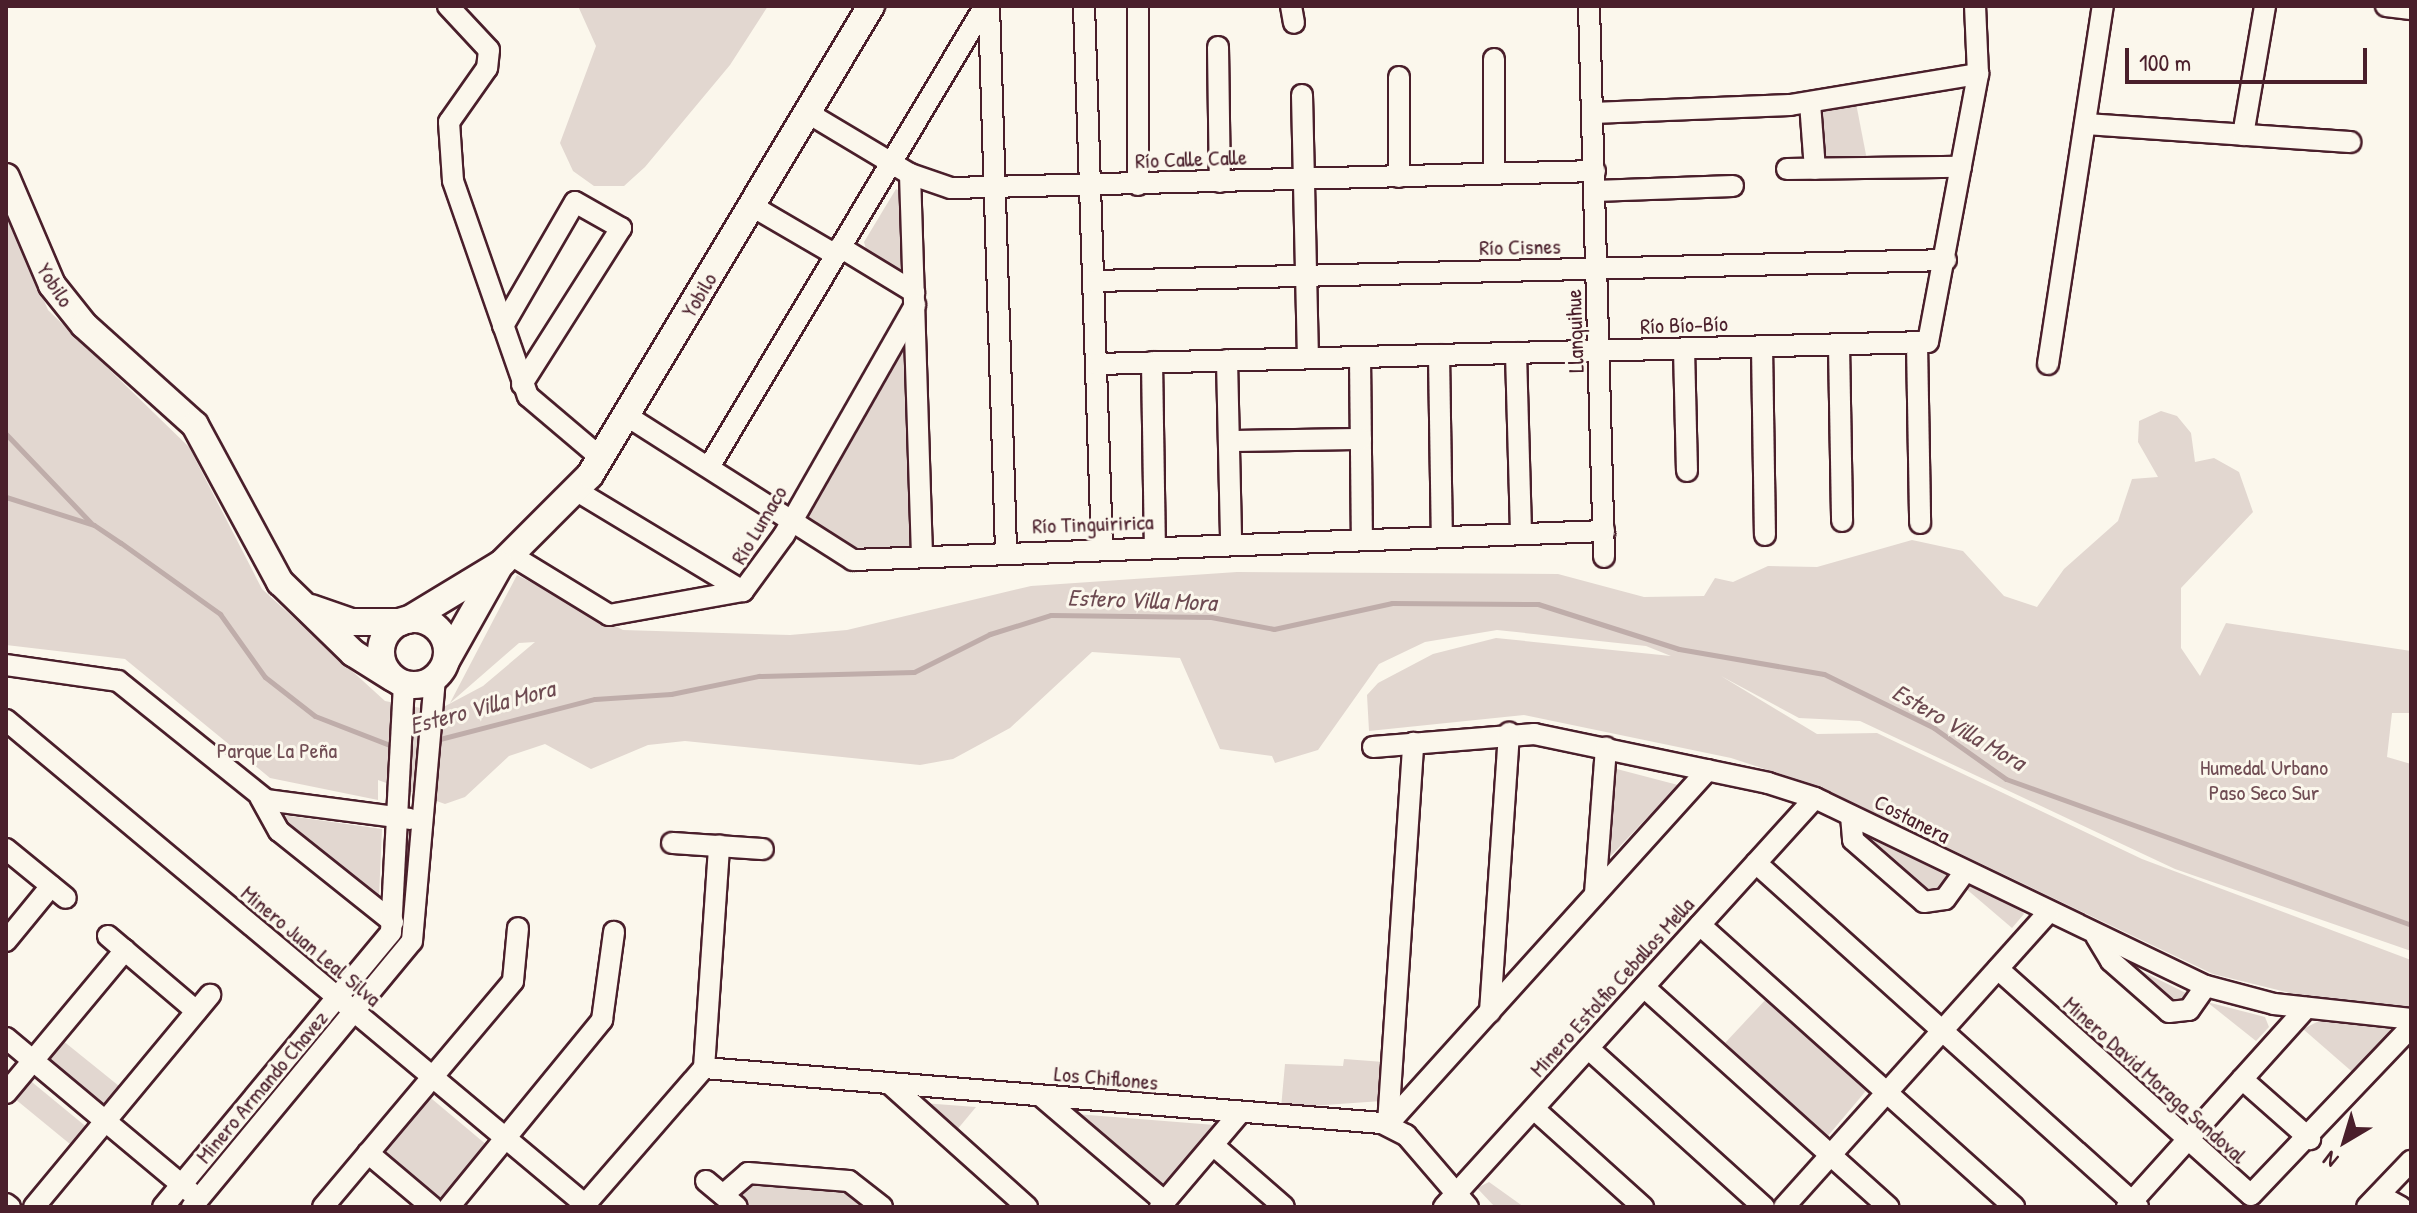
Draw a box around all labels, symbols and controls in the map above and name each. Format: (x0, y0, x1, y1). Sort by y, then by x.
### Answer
scale bar (2129, 32, 2371, 82)
text: 100 m (2139, 46, 2191, 78)
street label: Río Calle Calle (1135, 144, 1247, 174)
street label: Río Cisnes (1479, 233, 1561, 261)
street label: Yobilo (31, 258, 79, 312)
street label: Yobilo (676, 268, 722, 322)
street label: Llanquihue (1560, 289, 1590, 373)
street label: Río Bío-Bío (1640, 310, 1728, 340)
street label: Río Lumaco (725, 481, 793, 569)
street label: Río Tinguiririca (1032, 509, 1154, 539)
water label: Estero Villa Mora (1067, 583, 1217, 617)
water label: Estero Villa Mora (406, 674, 558, 740)
water label: Estero Villa Mora (1887, 677, 2031, 777)
park label: Parque La Peña (217, 738, 337, 764)
park label: Humedal Urbano Paso Seco Sur (2200, 754, 2328, 806)
street label: Costanera (1870, 789, 1954, 849)
street label: Minero Juan Leal Silva (236, 880, 386, 1012)
street label: Minero Estolfio Ceballos Mella (1524, 892, 1700, 1082)
street label: Minero David Moraga Sandoval (2058, 991, 2252, 1169)
street label: Minero Armando Chavez (190, 1005, 334, 1169)
street label: Los Chiflones (1053, 1060, 1159, 1096)
north arrow (2305, 1101, 2385, 1181)
text: N (2316, 1144, 2344, 1175)

